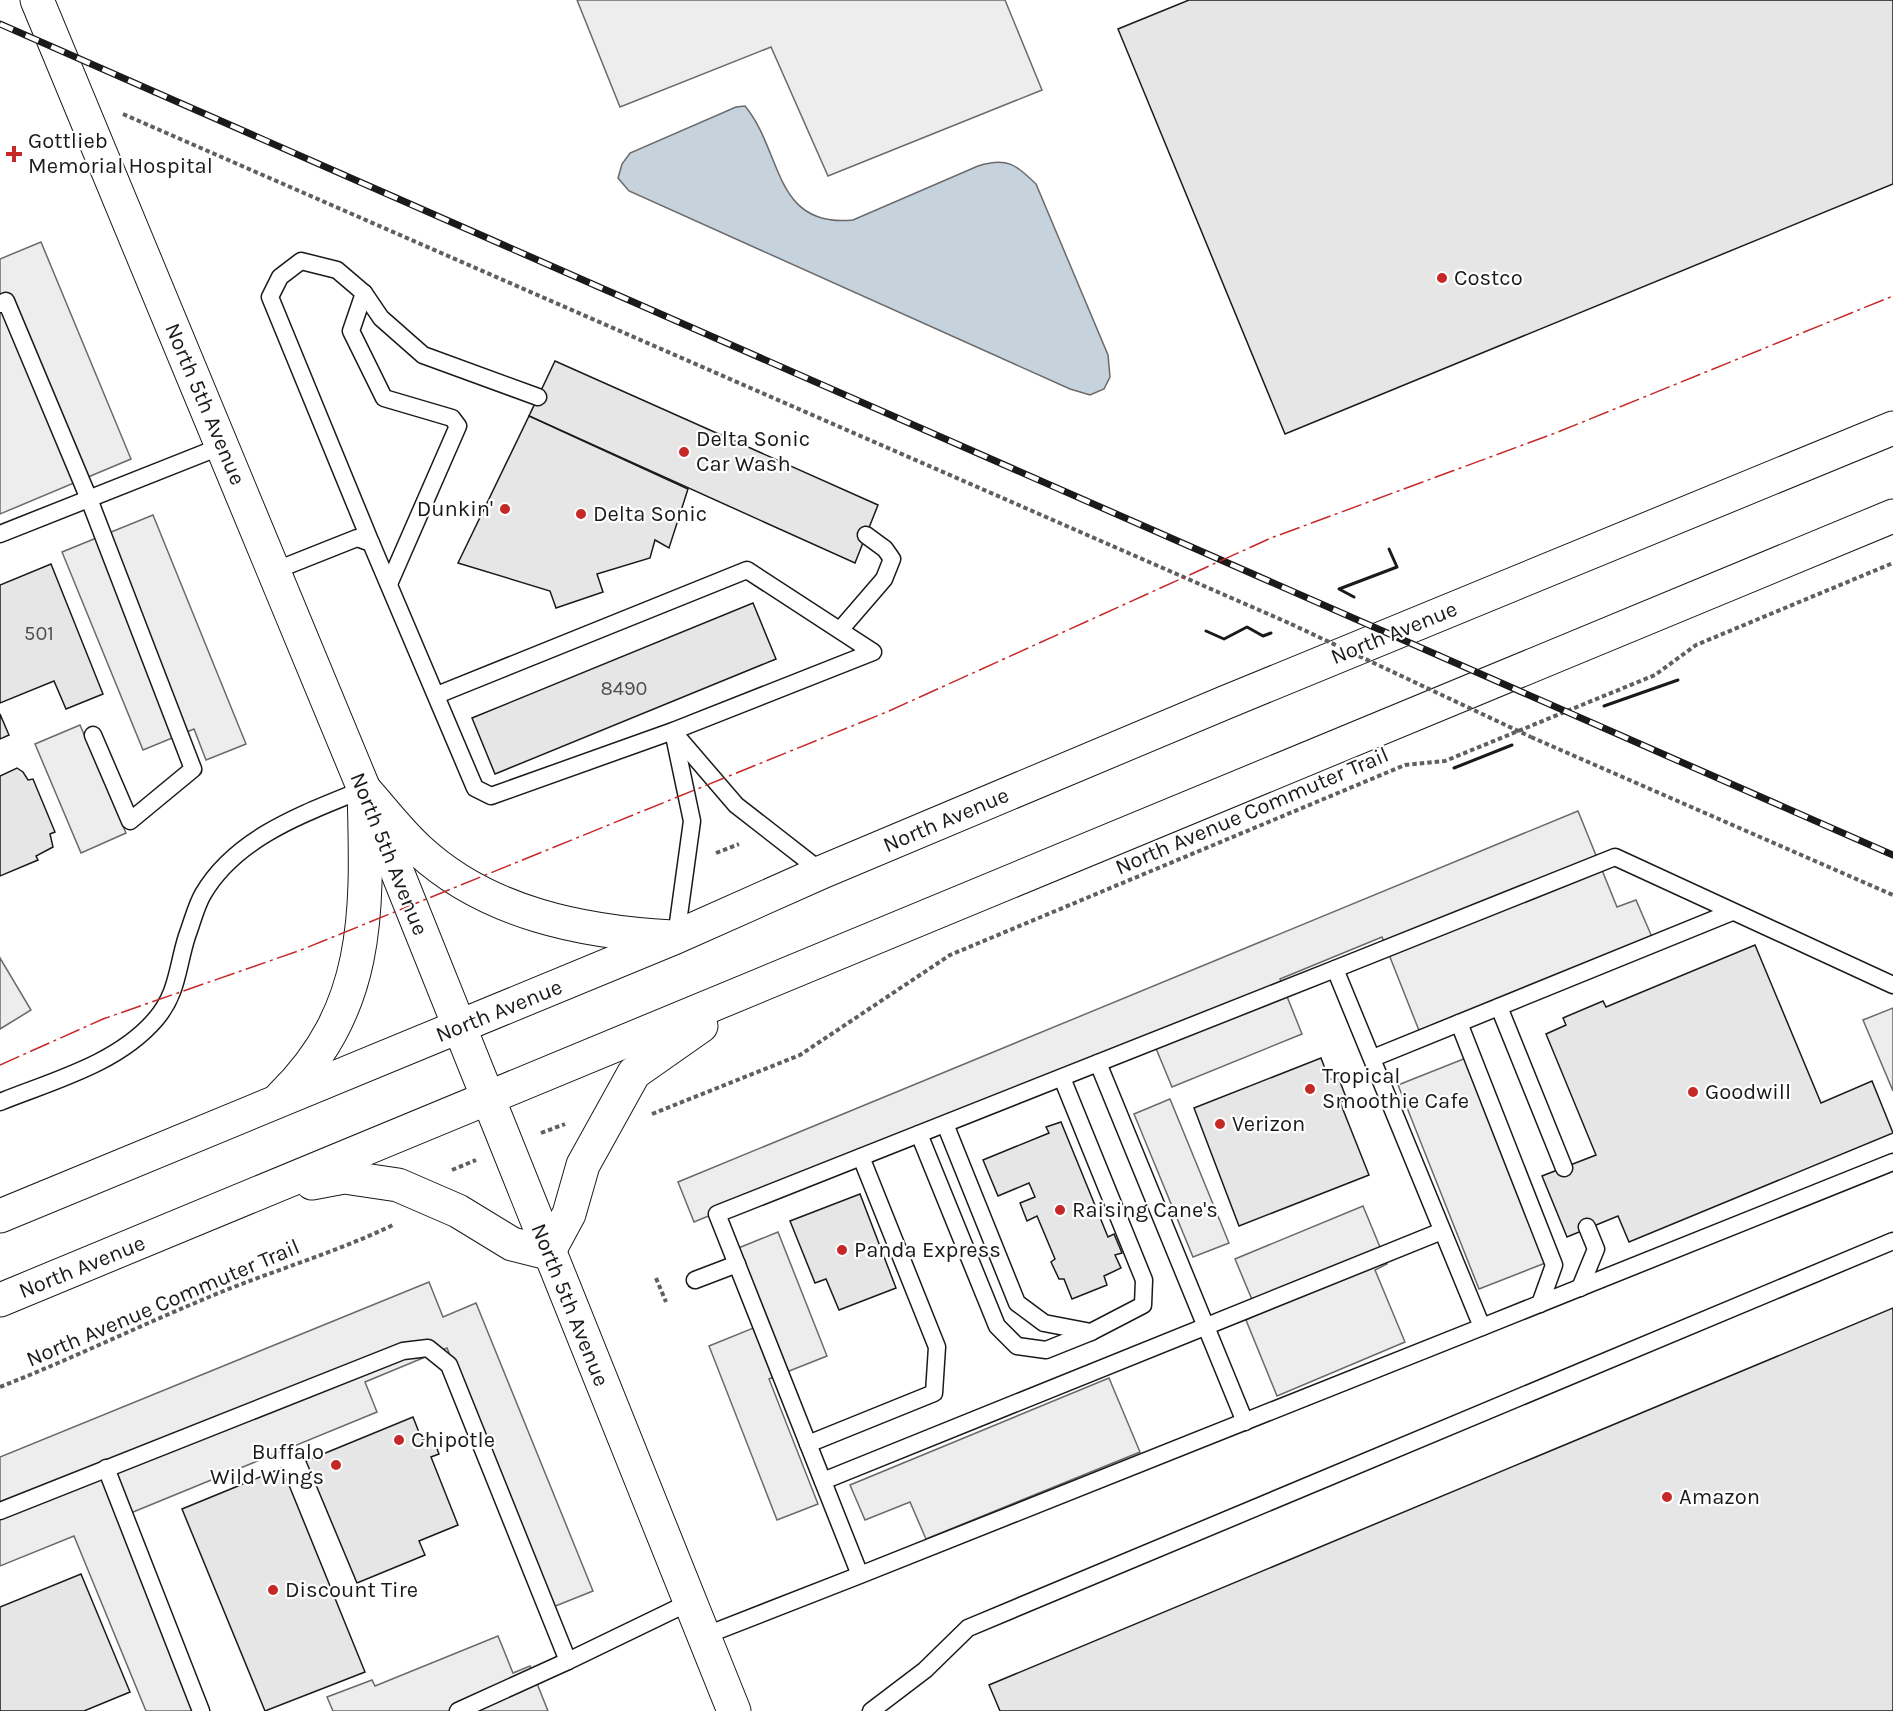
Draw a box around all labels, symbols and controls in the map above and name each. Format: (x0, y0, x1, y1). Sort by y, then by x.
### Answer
place label: Gottlieb Memorial Hospital (28, 128, 213, 179)
marker: Gottlieb Memorial Hospital (5, 145, 23, 163)
place label: Costco (1454, 265, 1523, 291)
marker: Costco (1435, 271, 1449, 285)
street label: North 5th Avenue (159, 319, 251, 489)
place label: Delta Sonic Car Wash (696, 426, 810, 477)
marker: Delta Sonic Car Wash (677, 445, 691, 459)
place label: Dunkin' (417, 496, 493, 522)
place label: Delta Sonic (593, 501, 707, 527)
marker: Dunkin' (498, 502, 512, 516)
marker: Delta Sonic (574, 507, 588, 521)
street label: North Avenue (1327, 596, 1461, 670)
house number: 501 (24, 622, 54, 645)
house number: 8490 (601, 677, 647, 700)
street label: North Avenue Commuter Trail (1111, 742, 1393, 880)
street label: North 5th Avenue (344, 769, 434, 939)
street label: North Avenue (879, 782, 1013, 858)
street label: North Avenue (432, 974, 566, 1048)
place label: Tropical Smoothie Cafe (1322, 1063, 1469, 1114)
place label: Goodwill (1705, 1079, 1791, 1105)
marker: Tropical Smoothie Cafe (1303, 1082, 1317, 1096)
marker: Goodwill (1686, 1085, 1700, 1099)
place label: Verizon (1232, 1111, 1305, 1137)
marker: Verizon (1213, 1117, 1227, 1131)
place label: Raising Cane's (1072, 1197, 1218, 1223)
marker: Raising Cane's (1053, 1203, 1067, 1217)
street label: North 5th Avenue (525, 1220, 615, 1390)
street label: North Avenue (15, 1230, 149, 1304)
street label: North Avenue Commuter Trail (22, 1234, 304, 1372)
place label: Panda Express (854, 1237, 1001, 1263)
marker: Panda Express (835, 1243, 849, 1257)
place label: Chipotle (411, 1427, 495, 1453)
marker: Chipotle (392, 1433, 406, 1447)
place label: Buffalo Wild Wings (210, 1439, 324, 1490)
marker: Buffalo Wild Wings (329, 1458, 343, 1472)
place label: Amazon (1679, 1484, 1760, 1510)
marker: Amazon (1660, 1490, 1674, 1504)
place label: Discount Tire (285, 1577, 418, 1603)
marker: Discount Tire (266, 1583, 280, 1597)

